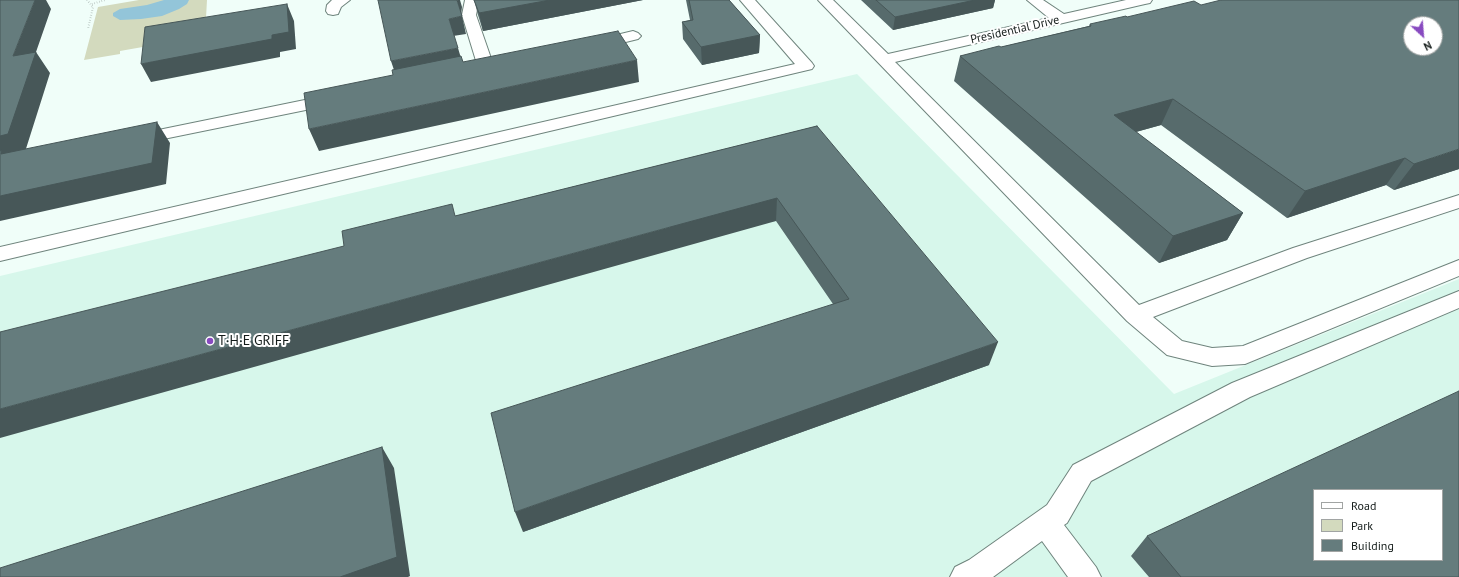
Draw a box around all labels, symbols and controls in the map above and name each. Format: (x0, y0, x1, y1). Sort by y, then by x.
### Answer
street label: Presidential Drive (969, 13, 1061, 47)
north arrow (1403, 16, 1443, 56)
text: N (1422, 38, 1434, 54)
place label: T·H·E GRIFF (218, 333, 289, 349)
marker: T·H·E GRIFF (205, 336, 215, 346)
legend (1313, 489, 1443, 561)
text: Road (1351, 498, 1376, 513)
text: Park (1351, 518, 1373, 533)
text: Building (1351, 538, 1394, 553)

